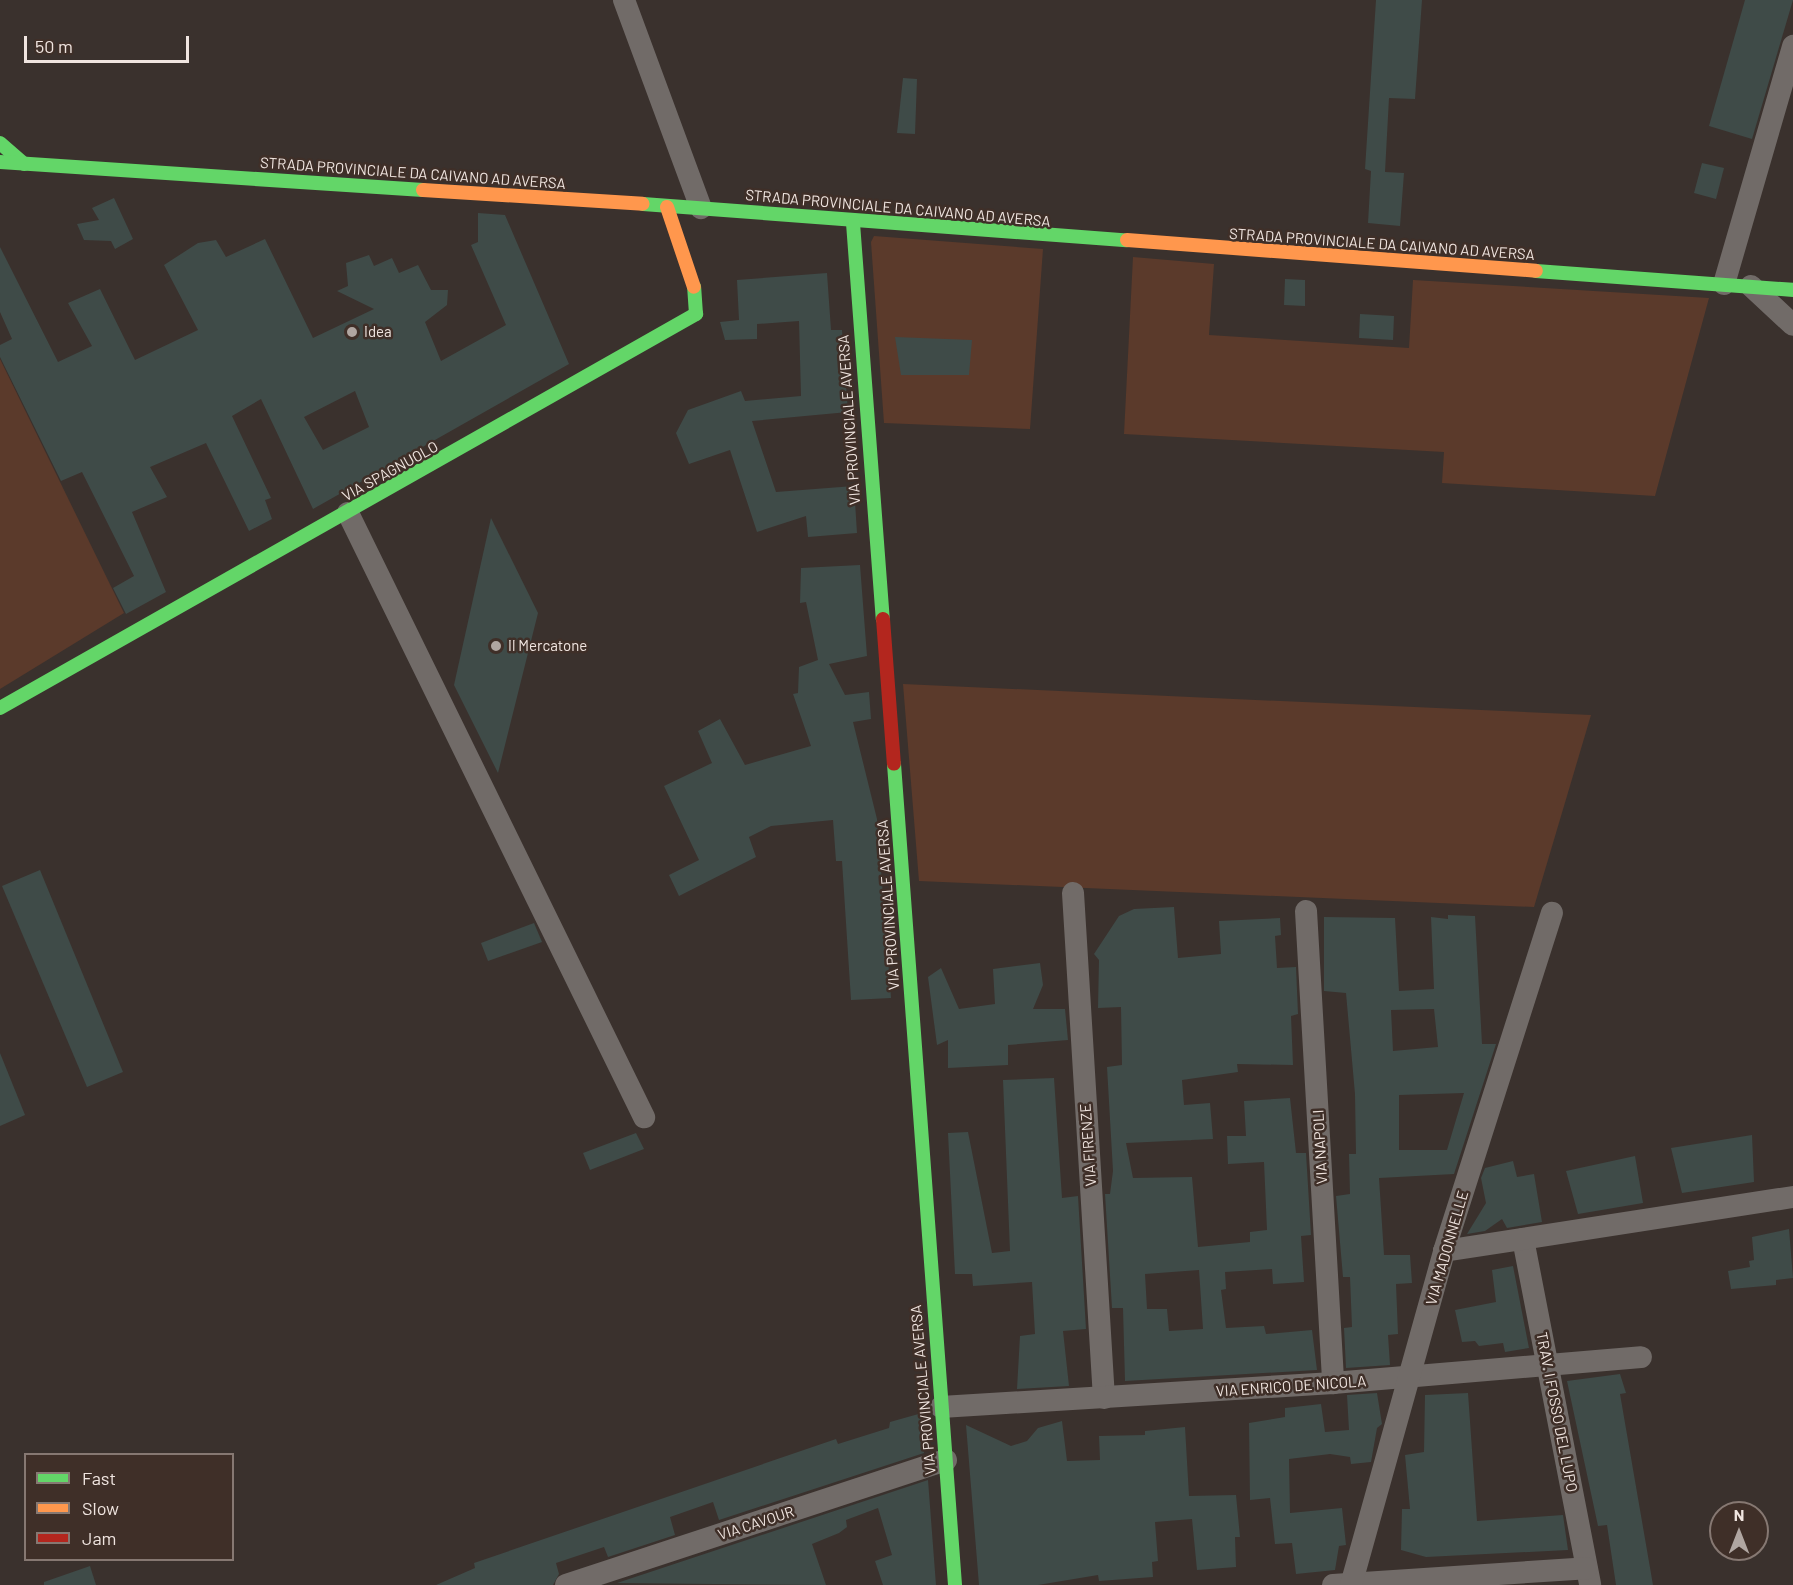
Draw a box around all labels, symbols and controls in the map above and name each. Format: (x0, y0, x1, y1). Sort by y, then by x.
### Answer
scale bar (27, 24, 192, 62)
text: 50 m (35, 35, 73, 57)
street label: STRADA PROVINCIALE DA CAIVANO AD AVERSA (260, 153, 566, 193)
street label: STRADA PROVINCIALE DA CAIVANO AD AVERSA (745, 186, 1051, 230)
street label: STRADA PROVINCIALE DA CAIVANO AD AVERSA (1229, 224, 1535, 264)
place label: Idea (364, 323, 392, 341)
marker: Idea (345, 325, 359, 339)
street label: VIA PROVINCIALE AVERSA (834, 334, 864, 506)
street label: VIA SPAGNUOLO (339, 437, 441, 505)
place label: Il Mercatone (508, 637, 587, 655)
marker: Il Mercatone (489, 639, 503, 653)
street label: VIA PROVINCIALE AVERSA (873, 819, 903, 991)
street label: VIA FIRENZE (1076, 1103, 1100, 1187)
street label: VIA NAPOLI (1309, 1109, 1331, 1185)
street label: VIA MADONNELLE (1422, 1189, 1472, 1307)
street label: VIA PROVINCIALE AVERSA (907, 1304, 939, 1476)
street label: TRAV. I FOSSO DEL LUPO (1533, 1330, 1581, 1494)
street label: VIA ENRICO DE NICOLA (1215, 1372, 1367, 1400)
legend (24, 1453, 234, 1561)
text: Fast (82, 1467, 116, 1489)
text: Slow (82, 1497, 119, 1519)
north arrow (1709, 1501, 1769, 1561)
street label: VIA CAVOUR (716, 1502, 796, 1544)
text: N (1734, 1505, 1744, 1524)
text: Jam (82, 1527, 116, 1549)

